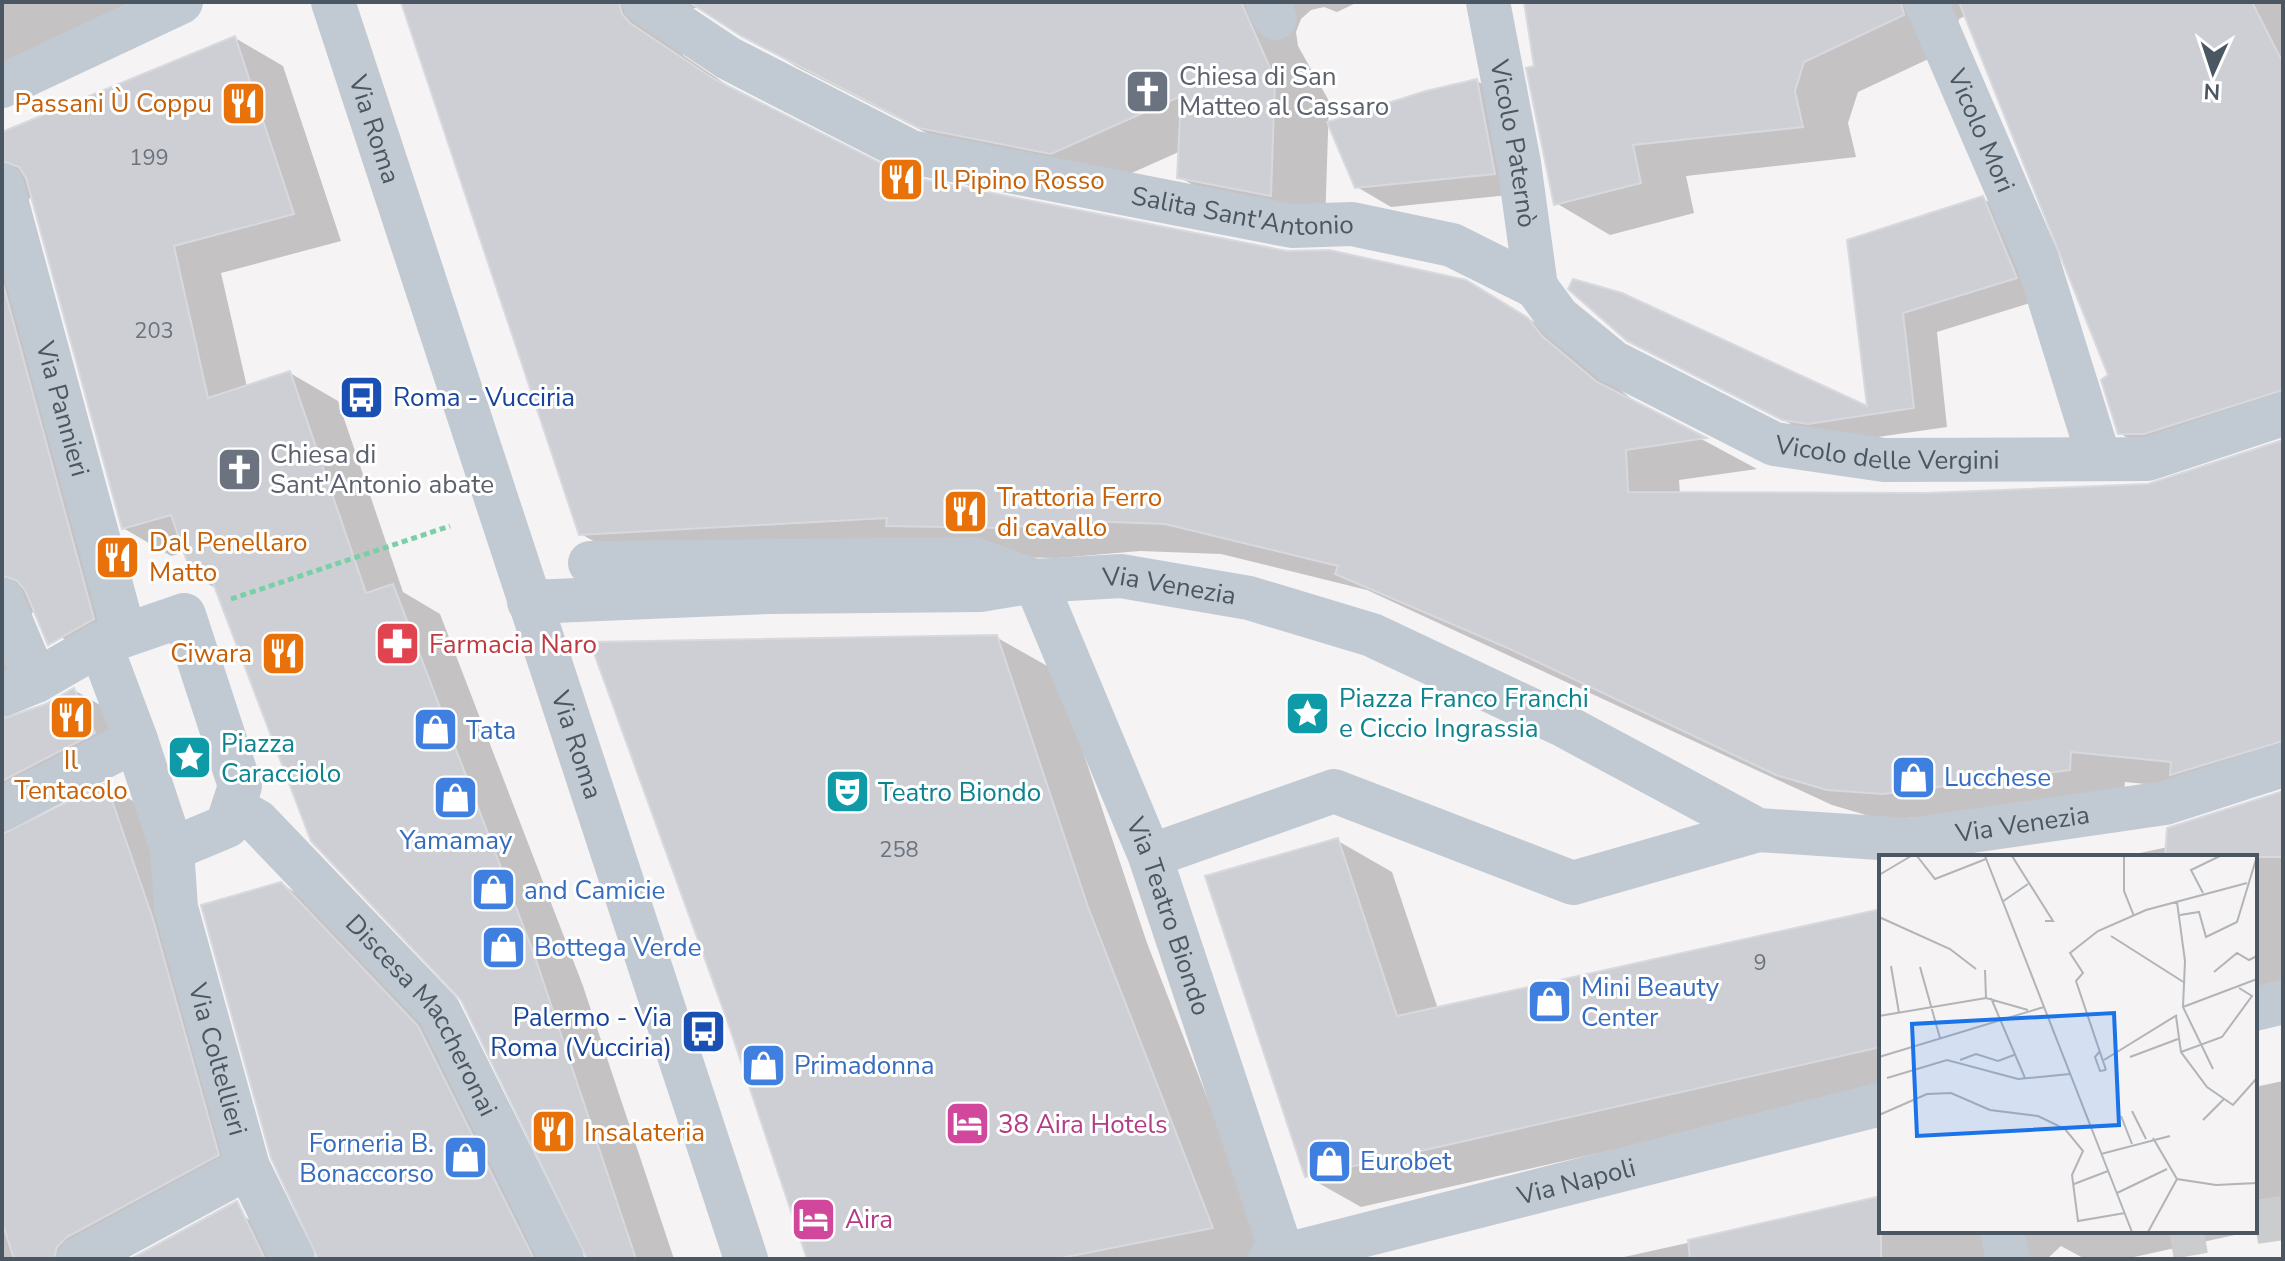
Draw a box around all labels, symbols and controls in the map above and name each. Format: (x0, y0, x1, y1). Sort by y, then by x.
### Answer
north arrow (2173, 32, 2253, 112)
street label: Vicolo Paternò (1481, 56, 1545, 230)
place label: Chiesa di San Matteo al Cassaro (1179, 59, 1389, 124)
street label: Vicolo Mori (1939, 63, 2023, 198)
church icon: Chiesa di San Matteo al Cassaro (1124, 67, 1172, 115)
street label: Via Roma (340, 70, 408, 188)
text: N (2203, 76, 2221, 106)
restaurant icon: Passani Ù Coppu (219, 79, 267, 127)
place label: Passani Ù Coppu (15, 86, 212, 121)
house number: 199 (129, 143, 169, 173)
restaurant icon: Il Pipino Rosso (878, 156, 926, 204)
place label: Il Pipino Rosso (933, 163, 1105, 198)
street label: Salita Sant'Antonio (1128, 178, 1354, 244)
house number: 203 (134, 316, 174, 346)
street label: Via Pannieri (27, 336, 98, 481)
bus stop icon: Roma - Vucciria (338, 373, 386, 421)
place label: Roma - Vucciria (393, 380, 575, 415)
street label: Vicolo delle Vergini (1772, 427, 2000, 478)
place label: Chiesa di Sant'Antonio abate (270, 437, 494, 502)
church icon: Chiesa di Sant'Antonio abate (215, 445, 263, 493)
place label: Trattoria Ferro di cavallo (997, 480, 1162, 545)
restaurant icon: Trattoria Ferro di cavallo (942, 488, 990, 536)
place label: Dal Penellaro Matto (149, 525, 308, 590)
restaurant icon: Dal Penellaro Matto (94, 533, 142, 581)
street label: Via Venezia (1100, 559, 1239, 613)
pharmacy icon: Farmacia Naro (374, 620, 422, 668)
place label: Farmacia Naro (429, 627, 597, 662)
restaurant icon: Ciwara (259, 629, 307, 677)
place label: Ciwara (170, 636, 252, 671)
place label: Piazza Franco Franchi e Ciccio Ingrassia (1339, 681, 1589, 746)
street label: Via Roma (542, 685, 611, 804)
place icon: Piazza Franco Franchi e Ciccio Ingrassia (1284, 689, 1332, 737)
restaurant icon: Il Tentacolo (47, 693, 95, 741)
shop icon: Tata (411, 706, 459, 754)
place label: Tata (466, 713, 516, 748)
place label: Piazza Caracciolo (221, 726, 341, 791)
place icon: Piazza Caracciolo (166, 734, 214, 782)
place label: Il Tentacolo (14, 743, 128, 808)
shop icon: Lucchese (1889, 753, 1937, 801)
place label: Lucchese (1944, 760, 2051, 795)
theatre icon: Teatro Biondo (823, 768, 871, 816)
shop icon: Yamamay (432, 773, 480, 821)
place label: Teatro Biondo (878, 775, 1041, 810)
street label: Via Venezia (1952, 797, 2092, 851)
street label: Via Teatro Biondo (1117, 811, 1219, 1020)
place label: Yamamay (399, 823, 513, 858)
house number: 258 (879, 835, 919, 865)
inset map (1879, 855, 2257, 1233)
shop icon: and Camicie (469, 866, 517, 914)
place label: and Camicie (524, 873, 665, 908)
street label: Discesa Maccheronai (337, 907, 505, 1122)
shop icon: Bottega Verde (479, 923, 527, 971)
place label: Bottega Verde (534, 930, 702, 965)
house number: 9 (1753, 948, 1767, 978)
place label: Mini Beauty Center (1581, 970, 1720, 1035)
street label: Via Coltellieri (180, 978, 255, 1140)
shop icon: Mini Beauty Center (1526, 978, 1574, 1026)
place label: Palermo - Via Roma (Vucciria) (490, 1000, 672, 1065)
bus stop icon: Palermo - Via Roma (Vucciria) (679, 1008, 727, 1056)
shop icon: Primadonna (739, 1041, 787, 1089)
place label: Primadonna (794, 1048, 935, 1083)
hotel icon: 38 Aira Hotels (943, 1100, 991, 1148)
place label: 38 Aira Hotels (998, 1107, 1168, 1142)
restaurant icon: Insalateria (529, 1108, 577, 1156)
place label: Insalateria (584, 1115, 705, 1150)
place label: Forneria B. Bonaccorso (299, 1126, 434, 1191)
shop icon: Forneria B. Bonaccorso (441, 1134, 489, 1182)
shop icon: Eurobet (1305, 1137, 1353, 1185)
place label: Eurobet (1360, 1144, 1452, 1179)
street label: Via Napoli (1513, 1150, 1639, 1214)
hotel icon: Aira (790, 1195, 838, 1243)
place label: Aira (845, 1202, 893, 1237)

